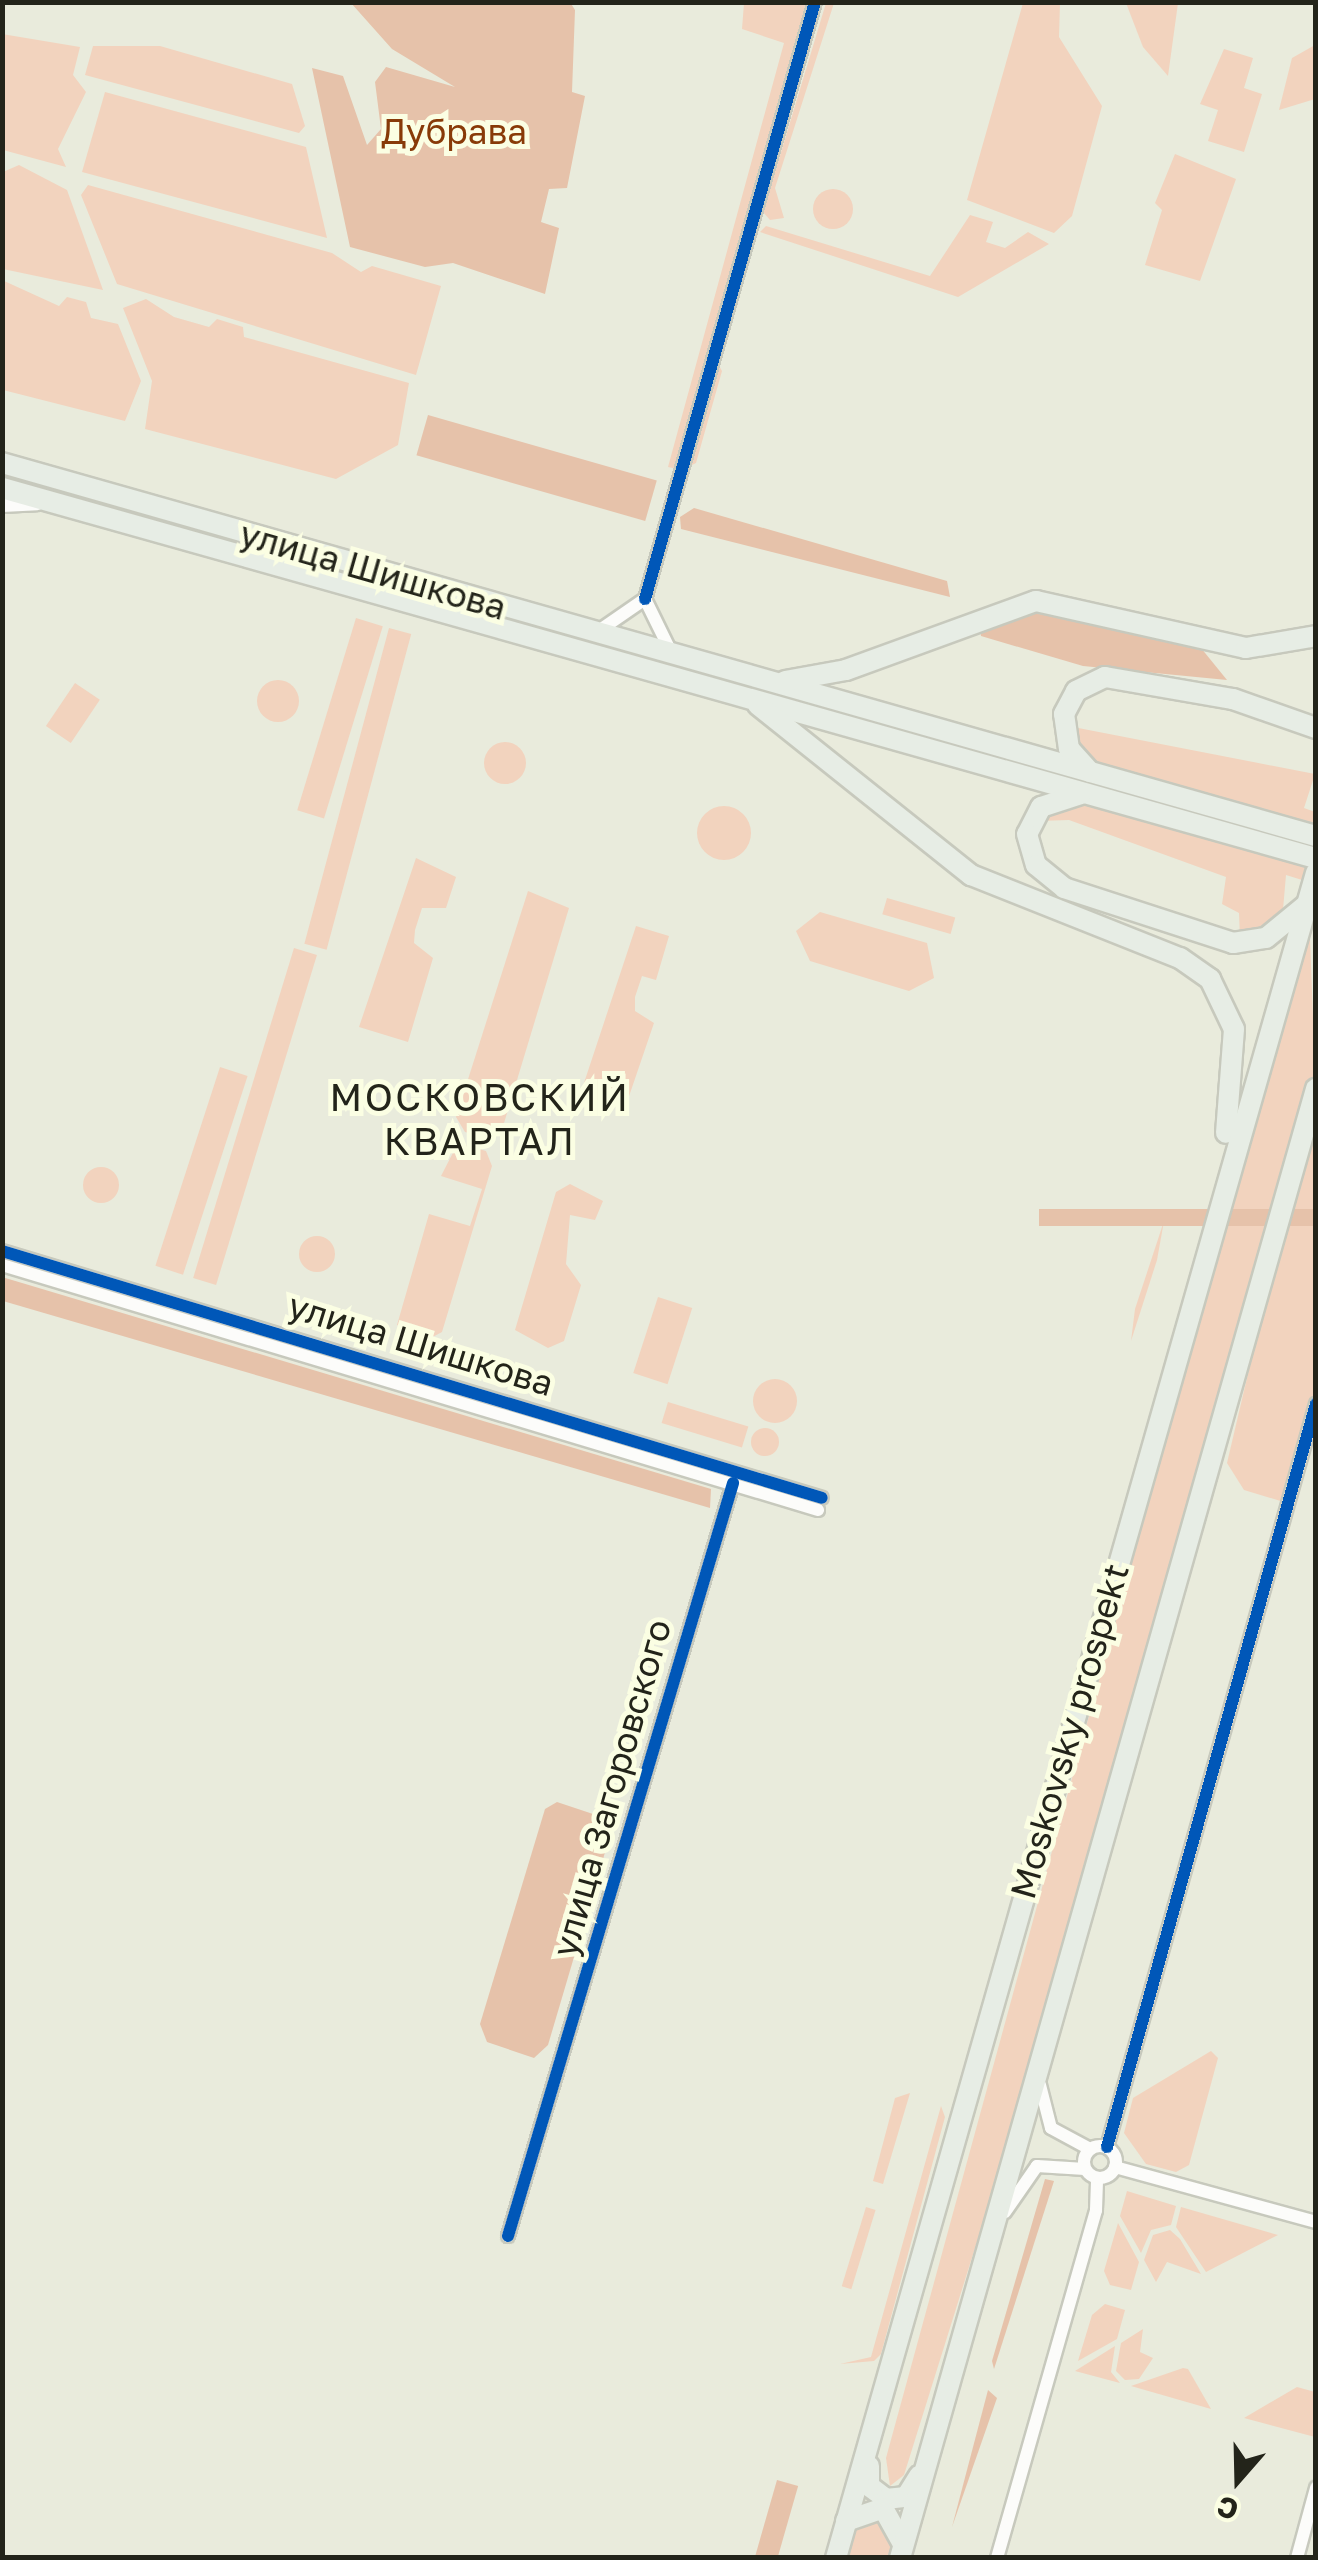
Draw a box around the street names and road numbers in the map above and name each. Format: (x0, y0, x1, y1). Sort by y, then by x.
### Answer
street label: улица Шишкова (235, 512, 511, 628)
street label: улица Шишкова (283, 1284, 559, 1404)
street label: Moskovsky prospekt (1001, 1559, 1137, 1903)
street label: улица Загоровского (543, 1615, 679, 1961)

